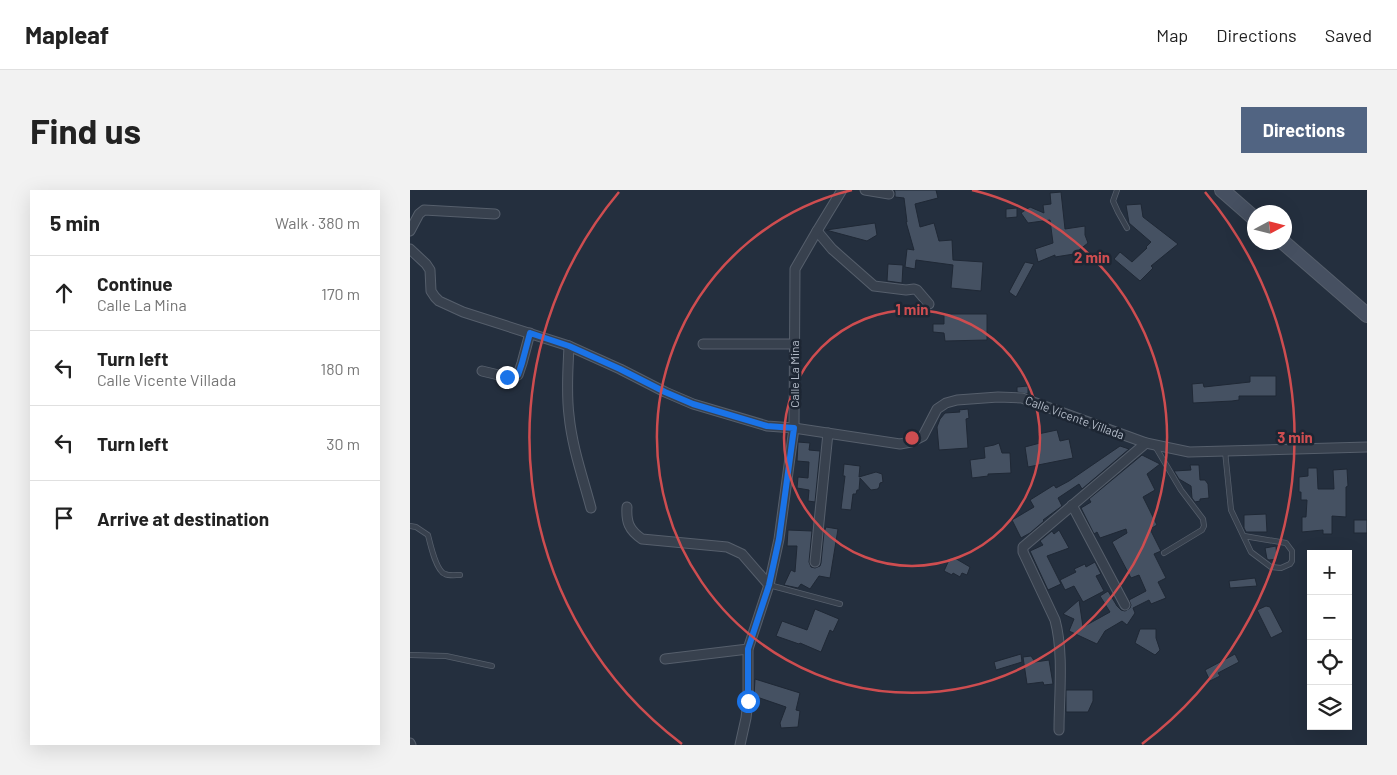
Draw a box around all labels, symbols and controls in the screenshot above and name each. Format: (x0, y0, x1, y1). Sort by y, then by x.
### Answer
text: Mapleaf (25, 20, 109, 49)
text: Map (1156, 24, 1188, 46)
text: Directions (1216, 24, 1297, 46)
text: Saved (1325, 24, 1372, 46)
button: Directions (1241, 107, 1367, 153)
text: Find us (30, 109, 141, 151)
north arrow (1247, 205, 1292, 250)
text: 5 min (50, 210, 100, 235)
text: Walk · 380 m (275, 213, 360, 232)
text: 2 min (1074, 248, 1110, 266)
text: Continue (97, 272, 173, 295)
icon: ahead (50, 279, 78, 307)
text: 170 m (321, 284, 360, 303)
text: Calle La Mina (97, 295, 187, 314)
text: 1 min (896, 300, 928, 318)
street label: Calle La Mina (787, 340, 801, 408)
text: Turn left (97, 347, 168, 370)
icon: left (50, 354, 78, 382)
text: 180 m (321, 359, 360, 378)
route end (496, 366, 519, 389)
text: Calle Vicente Villada (97, 370, 236, 389)
street label: Calle Vicente Villada (1024, 393, 1126, 441)
text: 3 min (1277, 428, 1313, 446)
icon: left (50, 429, 78, 457)
centre of rings (903, 429, 921, 447)
text: Turn left (97, 432, 168, 455)
text: 30 m (326, 434, 360, 453)
icon: arrive (50, 504, 78, 532)
text: Arrive at destination (97, 507, 269, 530)
map controls (1307, 550, 1352, 730)
button: + (1307, 550, 1352, 595)
button: − (1307, 595, 1352, 640)
button: locate (1307, 640, 1352, 685)
button: layers (1307, 685, 1352, 730)
route start (737, 690, 760, 713)

